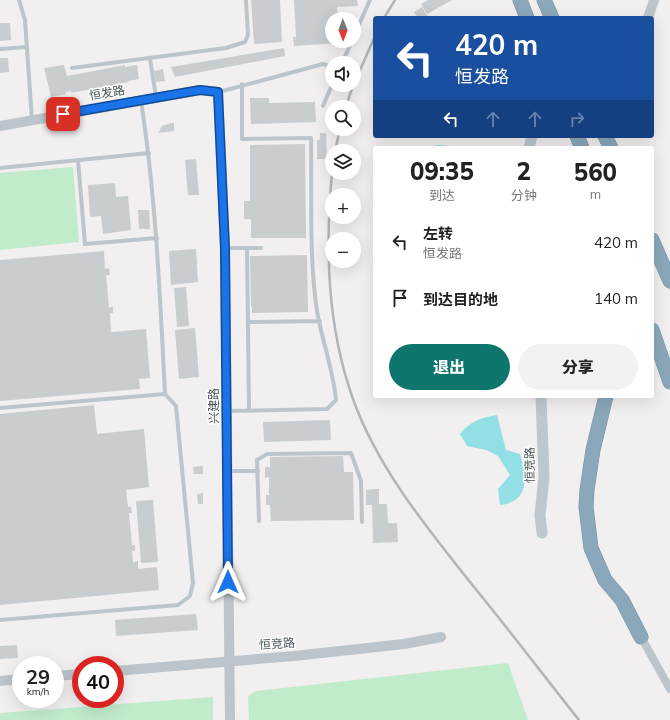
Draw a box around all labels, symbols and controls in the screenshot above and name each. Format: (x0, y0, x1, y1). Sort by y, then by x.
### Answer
north arrow (325, 12, 361, 48)
map controls (325, 12, 361, 268)
text: 420 m (455, 27, 538, 62)
icon: left (389, 32, 441, 84)
button: sound (325, 56, 361, 92)
text: 恒发路 (455, 65, 509, 88)
street label: 恒发路 (88, 82, 126, 103)
pin (46, 97, 80, 131)
button: search (325, 100, 361, 136)
icon: arrive (52, 103, 74, 125)
icon: left (440, 108, 462, 130)
icon: ahead (482, 108, 504, 130)
icon: ahead (524, 108, 546, 130)
icon: right (566, 108, 588, 130)
button: layers (325, 144, 361, 180)
text: 09:35 (410, 156, 474, 186)
text: 2 (517, 156, 531, 186)
text: 560 (574, 157, 617, 187)
text: m (590, 186, 601, 202)
text: 到达 (429, 187, 455, 203)
text: 分钟 (511, 187, 537, 203)
button: + (325, 188, 361, 224)
text: 左转 (423, 224, 453, 243)
icon: left (389, 231, 411, 253)
button: − (325, 232, 361, 268)
text: 420 m (594, 233, 638, 252)
text: 恒发路 (423, 245, 462, 261)
icon: arrive (389, 287, 411, 309)
text: 140 m (594, 289, 638, 308)
text: 到达目的地 (423, 290, 498, 309)
button: 退出 (389, 344, 510, 390)
button: 分享 (518, 344, 638, 390)
street label: 兴建路 (206, 388, 221, 424)
street label: 恒竞路 (522, 447, 537, 483)
position arrow (207, 561, 249, 603)
street label: 恒竞路 (258, 635, 295, 652)
speed limit sign: 40 (72, 656, 124, 708)
text: 29 (26, 664, 50, 689)
text: km/h (27, 685, 49, 698)

